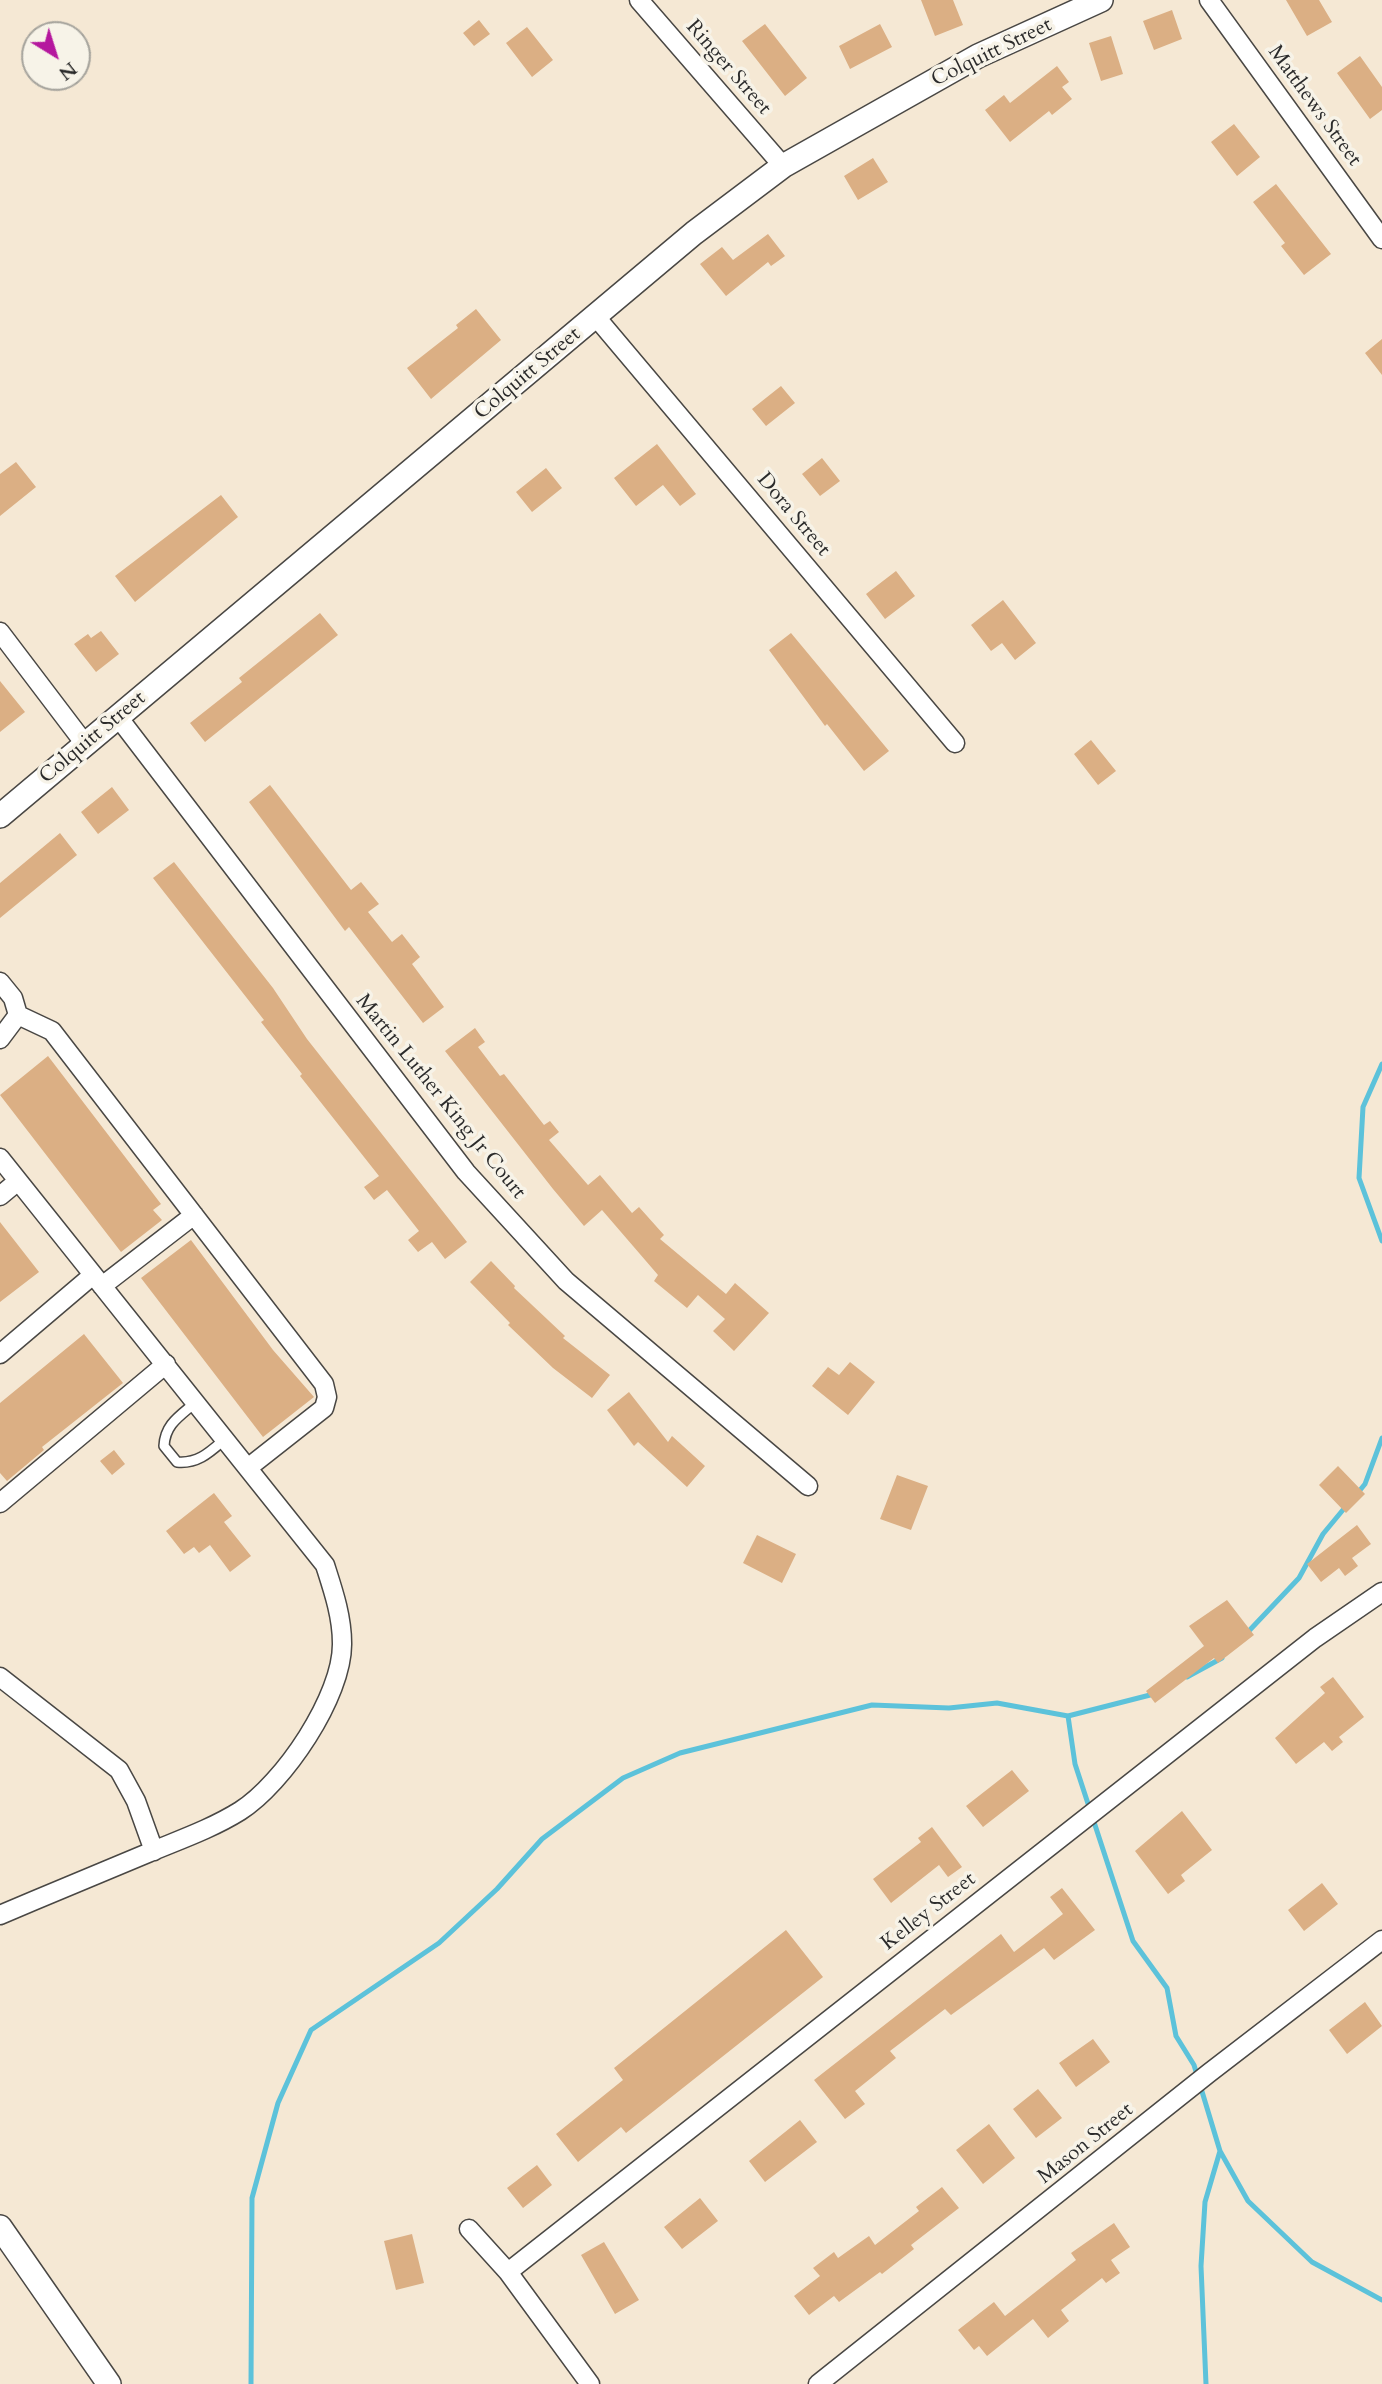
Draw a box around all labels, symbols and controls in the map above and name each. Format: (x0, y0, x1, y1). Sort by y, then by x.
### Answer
street label: Colquitt Street (928, 13, 1056, 93)
street label: Ringer Street (680, 15, 776, 121)
north arrow (21, 21, 91, 91)
street label: Matthews Street (1262, 41, 1366, 171)
text: N (53, 56, 82, 86)
street label: Colquitt Street (470, 322, 586, 426)
street label: Dora Street (751, 468, 835, 562)
street label: Colquitt Street (35, 686, 151, 790)
street label: Martin Luther King Jr Court (350, 989, 530, 1205)
street label: Kelley Street (877, 1867, 981, 1957)
street label: Mason Street (1033, 2098, 1139, 2190)

